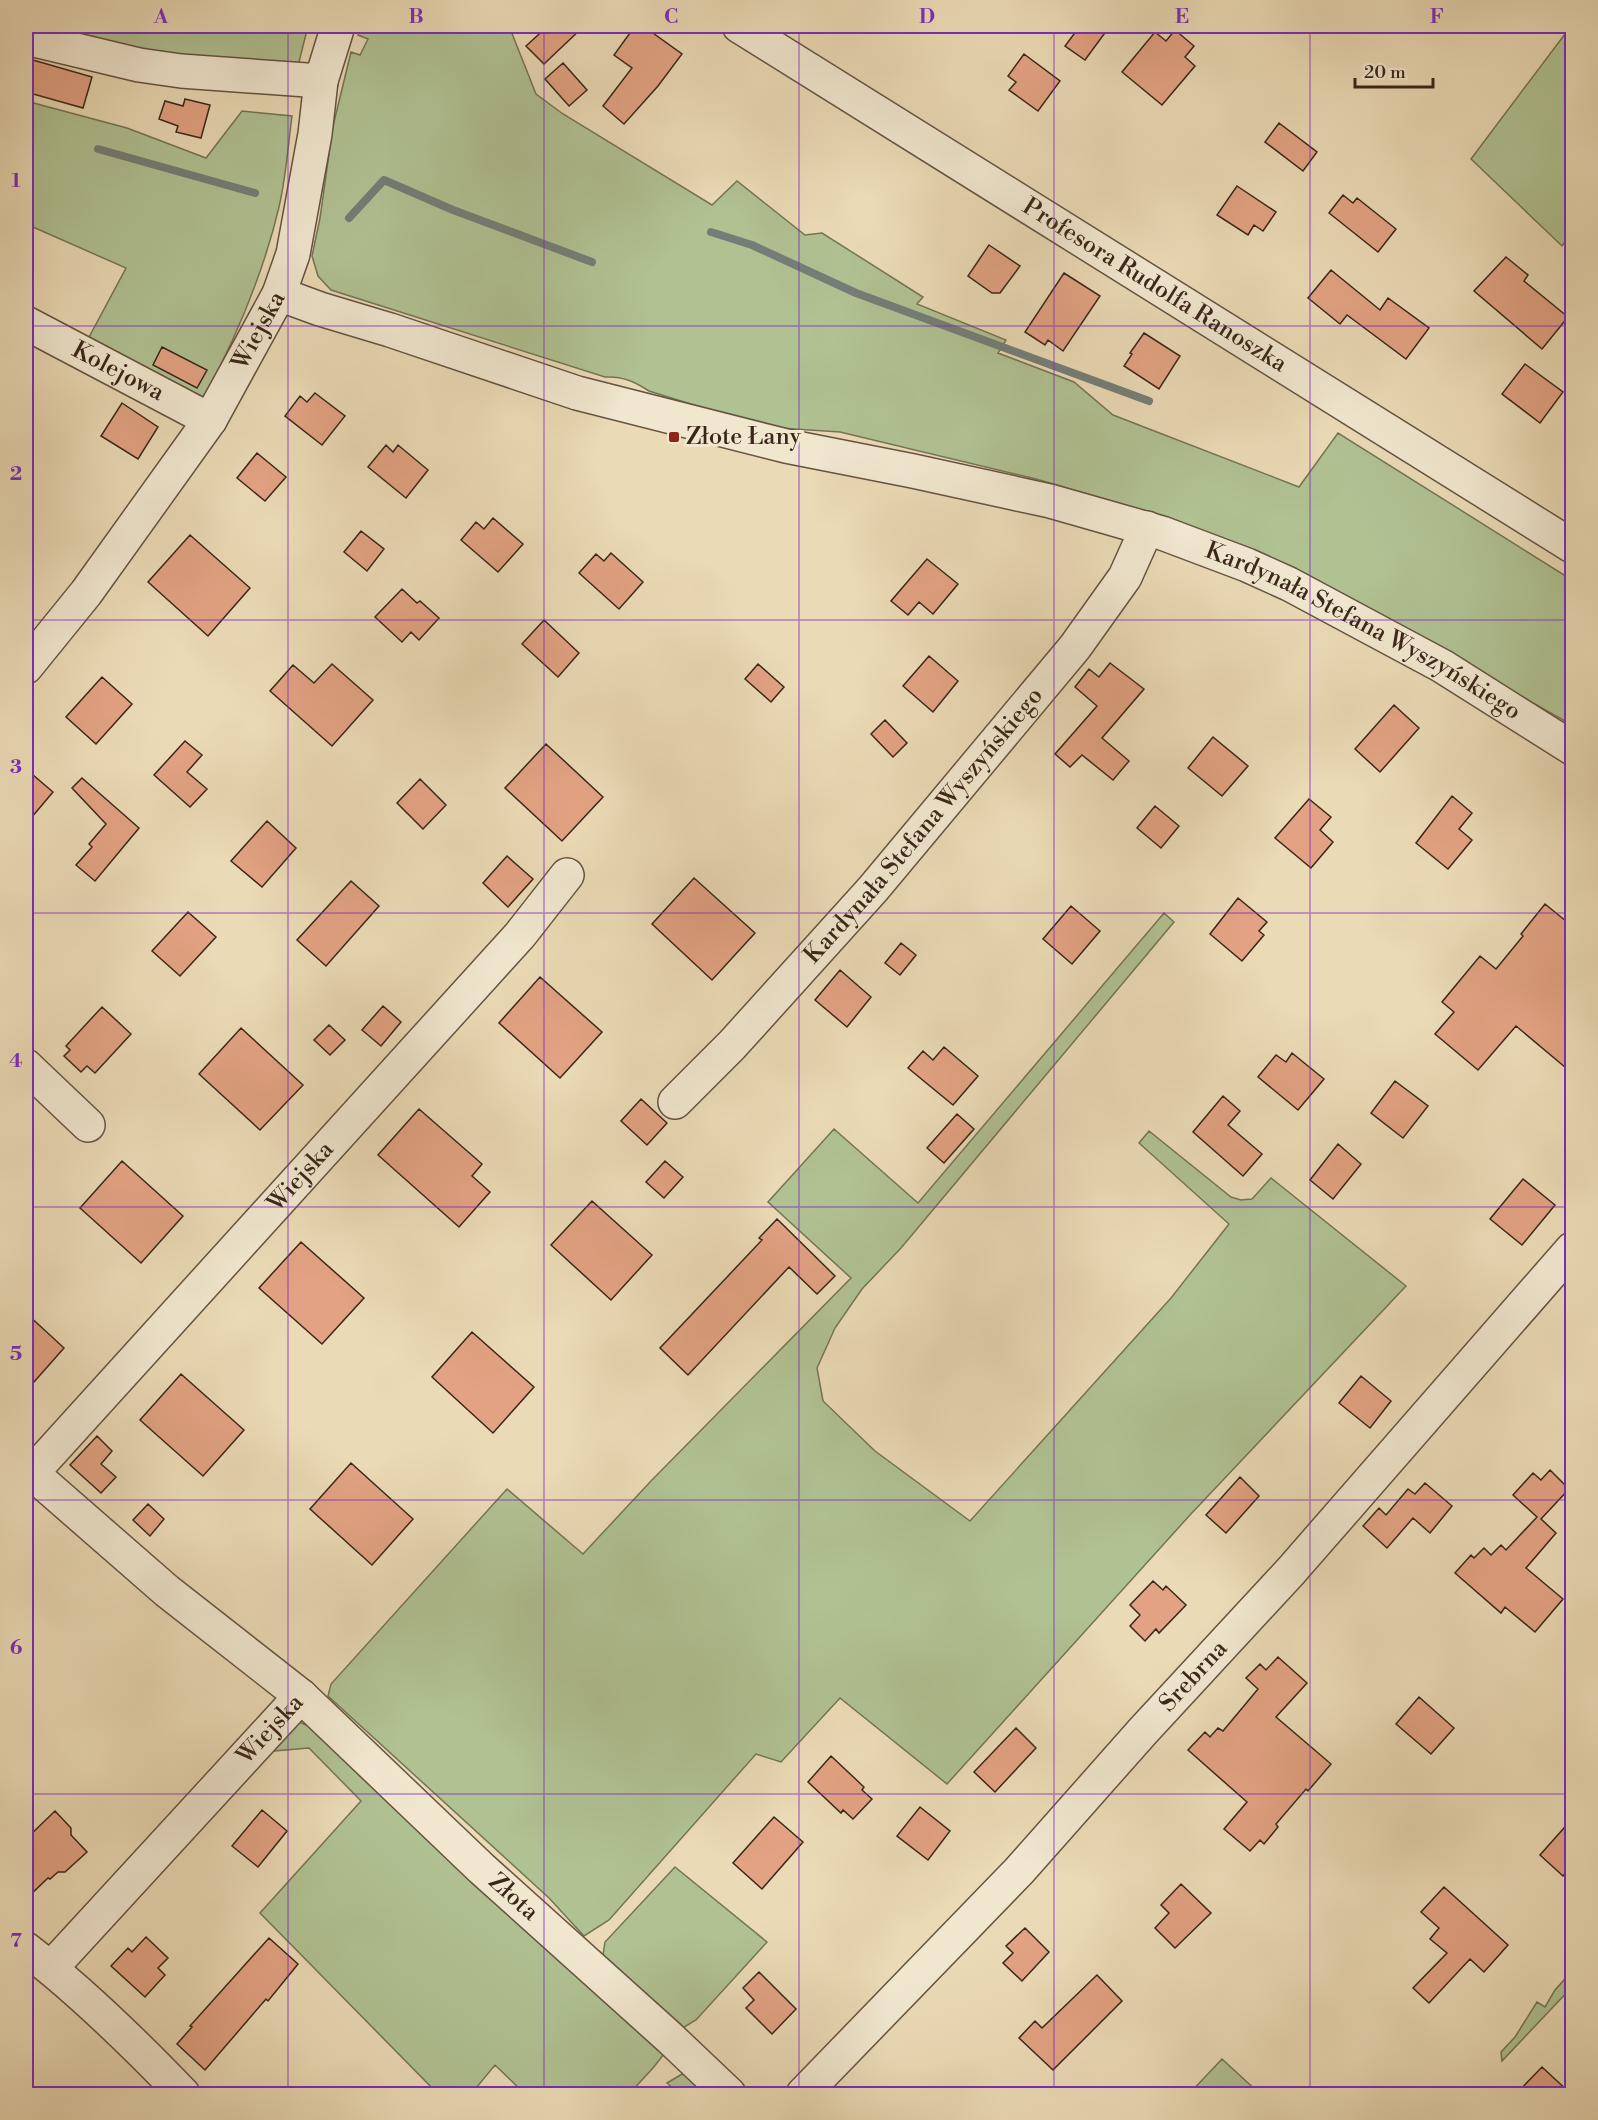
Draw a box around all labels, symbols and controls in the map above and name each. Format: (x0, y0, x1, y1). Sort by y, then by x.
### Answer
text: A (153, 5, 169, 30)
text: B (408, 5, 424, 30)
text: C (664, 5, 678, 30)
text: D (919, 5, 935, 30)
text: E (1175, 5, 1189, 30)
text: F (1430, 5, 1444, 30)
scale bar (1355, 51, 1433, 89)
text: 20 m (1364, 61, 1406, 84)
text: 1 (11, 169, 21, 194)
street label: Profesora Rudolfa Ranoszka (1017, 192, 1293, 380)
street label: Wiejska (225, 285, 293, 376)
street label: Kolejowa (67, 335, 170, 408)
place label: Złote Łany (686, 422, 802, 452)
marker: Złote Łany (667, 430, 681, 444)
text: 2 (10, 462, 22, 487)
street label: Kardynała Stefana Wyszyńskiego (1201, 536, 1527, 727)
street label: Kardynała Stefana Wyszyńskiego (798, 681, 1050, 970)
text: 3 (10, 755, 22, 780)
text: 4 (9, 1049, 23, 1074)
street label: Wiejska (260, 1135, 341, 1219)
text: 5 (10, 1342, 22, 1367)
street label: Srebrna (1153, 1634, 1235, 1718)
text: 6 (10, 1636, 23, 1661)
street label: Wiejska (230, 1687, 311, 1772)
street label: Złota (482, 1867, 545, 1928)
text: 7 (10, 1929, 22, 1954)

